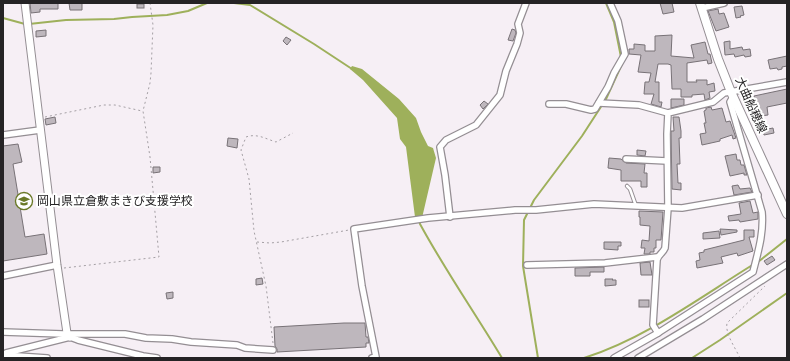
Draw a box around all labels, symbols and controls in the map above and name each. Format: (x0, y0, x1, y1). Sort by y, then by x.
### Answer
street label: 大曲船穂線 (731, 74, 771, 136)
school or university icon: 岡山県立倉敷まきび支援学校 (14, 191, 34, 211)
place label: 岡山県立倉敷まきび支援学校 (37, 192, 193, 209)

